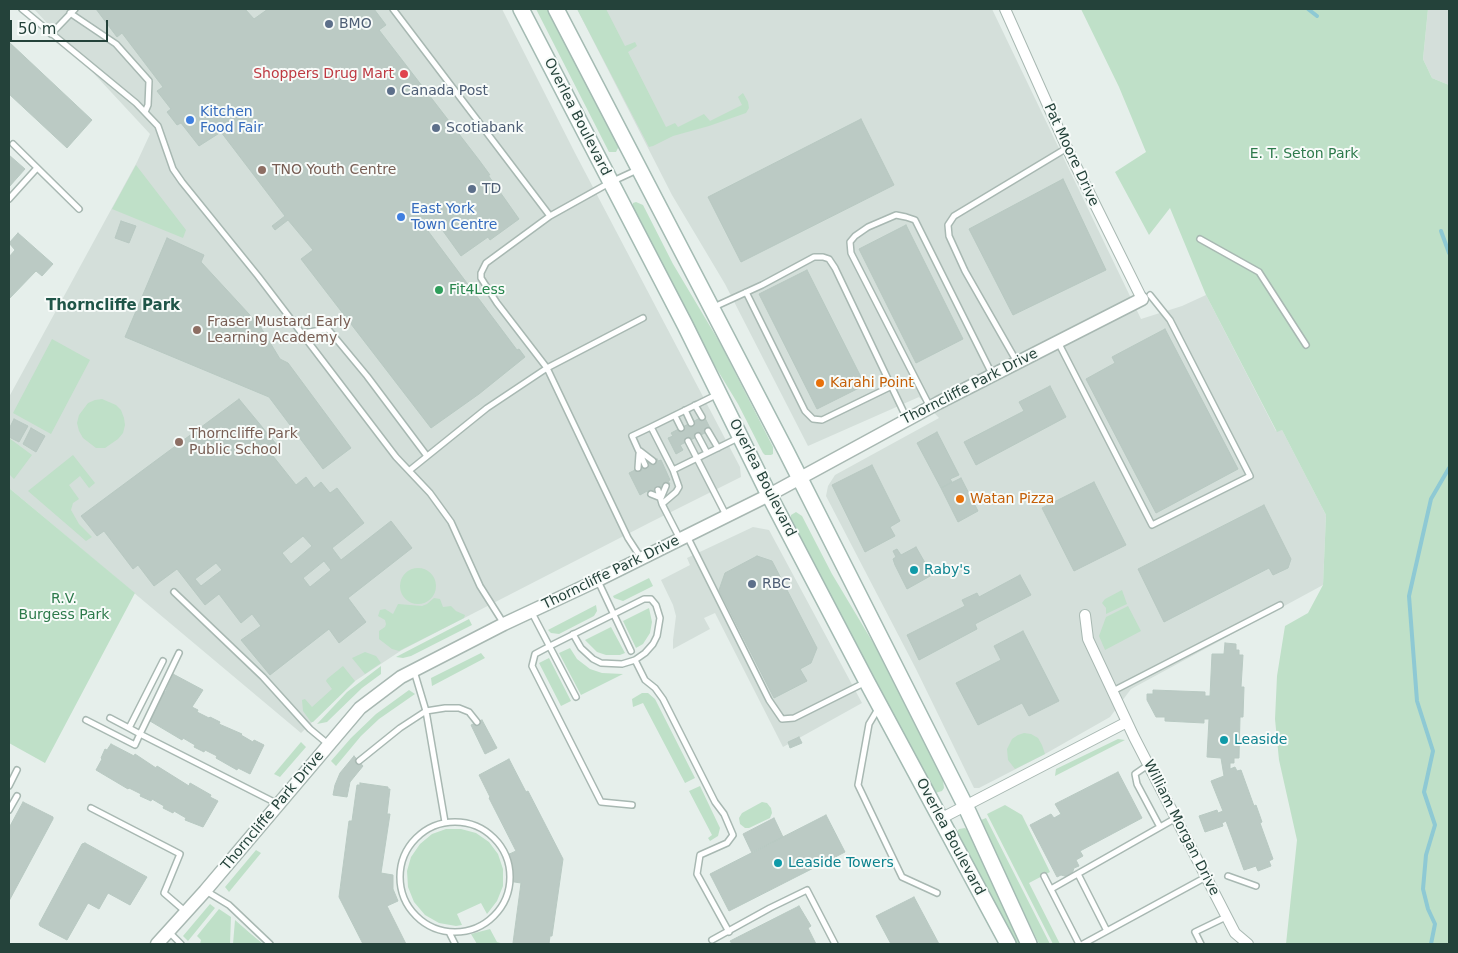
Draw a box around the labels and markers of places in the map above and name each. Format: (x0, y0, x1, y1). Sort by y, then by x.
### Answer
place label: BMO (339, 16, 372, 32)
marker: BMO (323, 18, 335, 30)
place label: Shoppers Drug Mart (253, 66, 394, 82)
marker: Shoppers Drug Mart (398, 68, 410, 80)
place label: Canada Post (401, 83, 488, 99)
marker: Canada Post (385, 85, 397, 97)
place label: Kitchen Food Fair (200, 104, 263, 136)
marker: Kitchen Food Fair (184, 114, 196, 126)
place label: Scotiabank (446, 120, 524, 136)
marker: Scotiabank (430, 122, 442, 134)
place label: TNO Youth Centre (272, 162, 396, 178)
marker: TNO Youth Centre (256, 164, 268, 176)
place label: TD (482, 181, 501, 197)
marker: TD (466, 183, 478, 195)
place label: East York Town Centre (411, 201, 497, 233)
marker: East York Town Centre (395, 211, 407, 223)
place label: Fit4Less (449, 282, 505, 298)
marker: Fit4Less (433, 284, 445, 296)
place label: Fraser Mustard Early Learning Academy (207, 314, 351, 347)
marker: Fraser Mustard Early Learning Academy (191, 324, 203, 336)
place label: Karahi Point (830, 375, 914, 391)
marker: Karahi Point (814, 377, 826, 389)
place label: Thorncliffe Park Public School (189, 426, 298, 458)
marker: Thorncliffe Park Public School (173, 436, 185, 448)
place label: Watan Pizza (970, 491, 1054, 507)
marker: Watan Pizza (954, 493, 966, 505)
place label: Raby's (924, 562, 970, 578)
marker: Raby's (908, 564, 920, 576)
place label: RBC (762, 576, 791, 592)
marker: RBC (746, 578, 758, 590)
place label: Leaside (1234, 732, 1287, 748)
marker: Leaside (1218, 734, 1230, 746)
place label: Leaside Towers (788, 855, 894, 871)
marker: Leaside Towers (772, 857, 784, 869)

